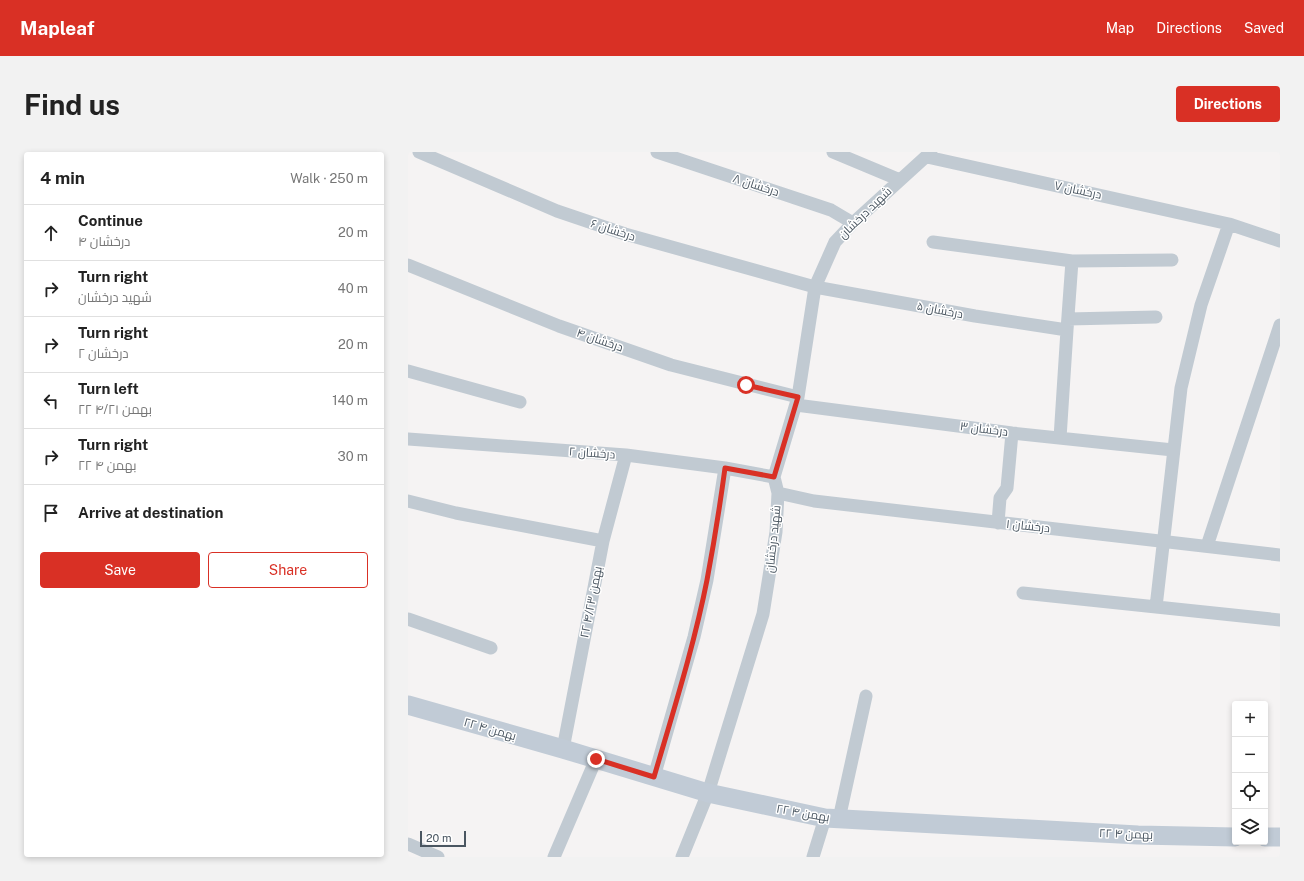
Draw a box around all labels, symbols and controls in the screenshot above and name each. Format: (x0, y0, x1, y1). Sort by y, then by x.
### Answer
text: Mapleaf (20, 17, 94, 39)
text: Map (1106, 20, 1134, 36)
text: Directions (1156, 20, 1222, 36)
text: Saved (1244, 20, 1284, 36)
button: Directions (1176, 86, 1280, 122)
text: Find us (24, 88, 120, 121)
text: 4 min (40, 168, 85, 188)
text: Walk · 250 m (290, 171, 368, 186)
street label: درخشان ۸ (731, 171, 781, 199)
street label: درخشان ۷ (1053, 178, 1103, 202)
street label: شهید درخشان (836, 184, 894, 242)
text: Continue (78, 212, 143, 229)
street label: درخشان ۶ (589, 216, 637, 244)
icon: ahead (40, 222, 62, 244)
text: 20 m (338, 225, 368, 240)
text: درخشان ۴ (78, 234, 130, 249)
text: Turn right (78, 268, 148, 285)
icon: right (40, 278, 62, 300)
text: 40 m (337, 281, 368, 296)
text: شهید درخشان (78, 290, 152, 305)
street label: درخشان ۵ (916, 299, 965, 321)
text: Turn right (78, 324, 148, 341)
street label: درخشان ۴ (575, 326, 625, 355)
icon: right (40, 334, 62, 356)
text: 20 m (338, 337, 368, 352)
text: درخشان ۲ (78, 346, 129, 361)
route start (737, 376, 755, 394)
text: Turn left (78, 380, 139, 397)
icon: left (40, 390, 62, 412)
text: 140 m (332, 393, 368, 408)
text: ۲۲ بهمن ۴/۲۱ (78, 402, 152, 417)
street label: درخشان ۳ (959, 419, 1009, 439)
text: Turn right (78, 436, 148, 453)
street label: درخشان ۲ (568, 444, 616, 462)
icon: right (40, 446, 62, 468)
text: 30 m (338, 449, 368, 464)
text: ۲۲ بهمن ۴ (78, 458, 137, 473)
icon: arrive (40, 502, 62, 524)
text: Arrive at destination (78, 504, 223, 521)
street label: شهید درخشان (762, 504, 784, 574)
street label: درخشان ۱ (1005, 517, 1051, 535)
button: Save (40, 552, 200, 588)
button: Share (208, 552, 368, 588)
street label: ۲۲ بهمن ۴/۲۳ (577, 565, 605, 639)
map controls (1232, 701, 1268, 845)
button: + (1232, 701, 1268, 737)
street label: ۲۲ بهمن ۴ (462, 715, 518, 743)
button: − (1232, 737, 1268, 773)
route end (587, 750, 605, 768)
button: locate (1232, 773, 1268, 809)
street label: ۲۲ بهمن ۴ (775, 801, 831, 825)
button: layers (1232, 809, 1268, 845)
street label: ۲۲ بهمن ۴ (1099, 826, 1153, 842)
scale bar (420, 829, 466, 848)
text: 20 m (426, 832, 451, 844)

